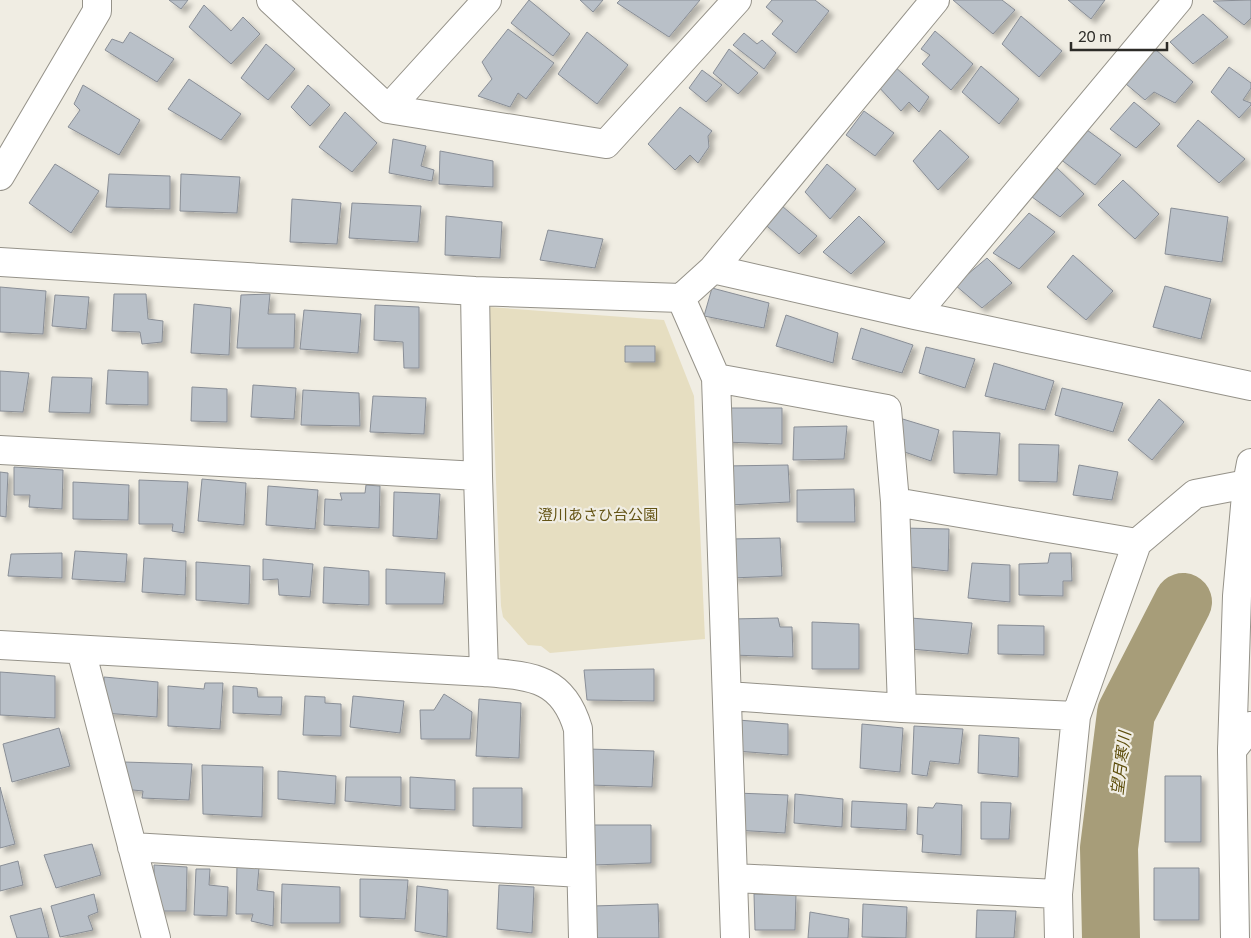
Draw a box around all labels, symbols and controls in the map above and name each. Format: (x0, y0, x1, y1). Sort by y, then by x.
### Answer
scale bar (1071, 20, 1167, 52)
text: 20 m (1078, 27, 1112, 45)
park label: 澄川あさひ台公園 (538, 505, 658, 523)
water label: 望月寒川 (1107, 728, 1134, 796)

